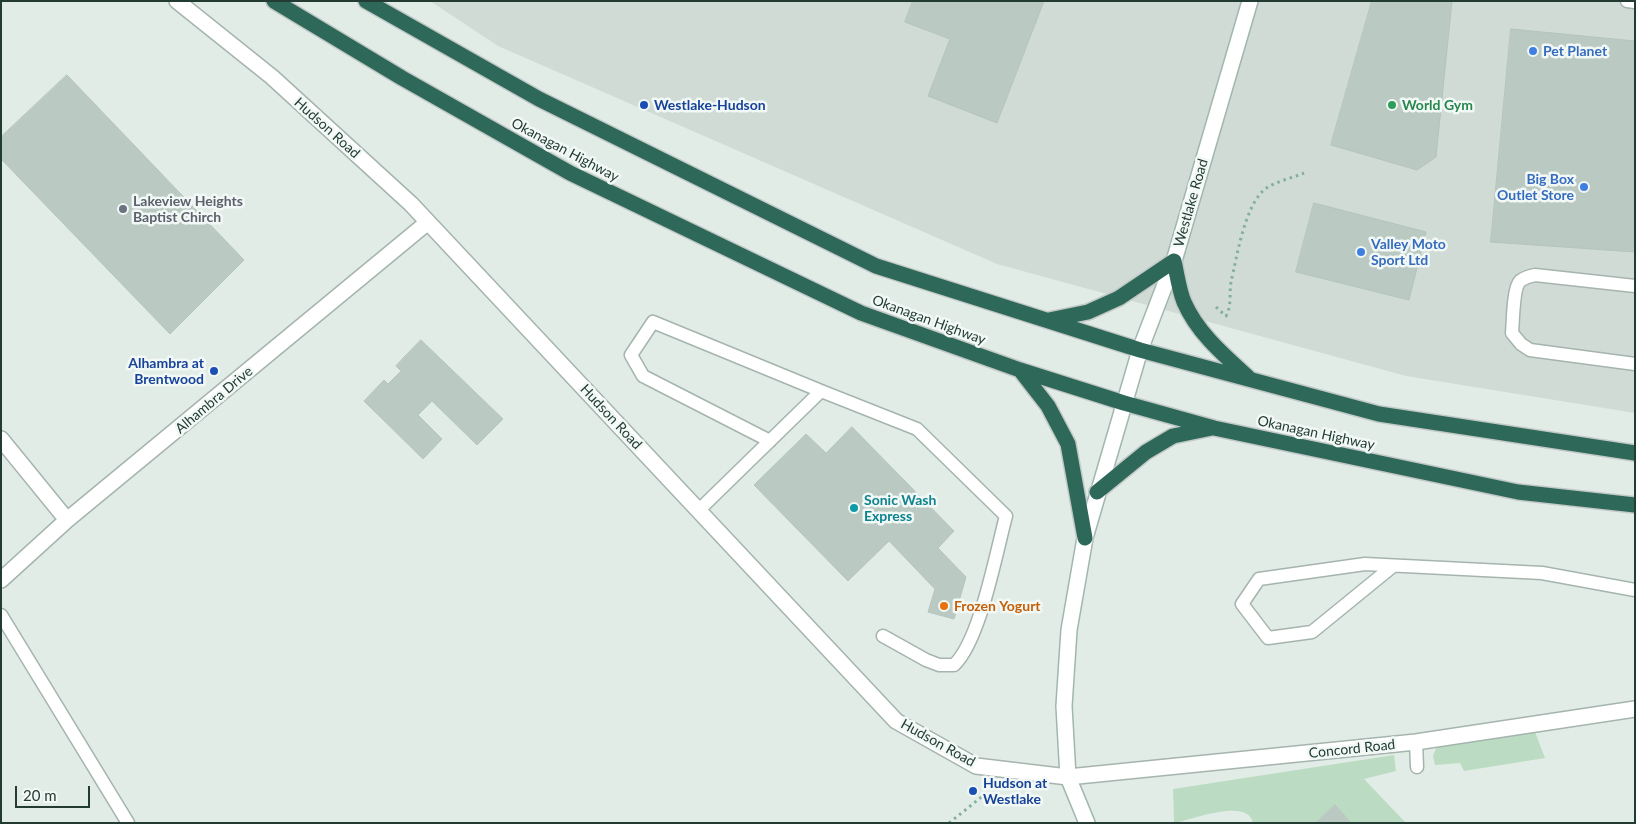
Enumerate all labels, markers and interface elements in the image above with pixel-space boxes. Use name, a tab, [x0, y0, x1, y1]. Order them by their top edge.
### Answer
place label: Pet Planet	[1543, 43, 1607, 59]
marker: Pet Planet	[1527, 45, 1539, 57]
street label: Hudson Road	[291, 94, 363, 162]
place label: Westlake-Hudson	[654, 97, 766, 113]
place label: World Gym	[1402, 97, 1473, 113]
marker: Westlake-Hudson	[638, 99, 650, 111]
marker: World Gym	[1386, 99, 1398, 111]
street label: Okanagan Highway	[508, 115, 622, 185]
street label: Westlake Road	[1170, 157, 1212, 249]
place label: Big Box Outlet Store	[1497, 171, 1574, 203]
marker: Big Box Outlet Store	[1578, 181, 1590, 193]
place label: Lakeview Heights Baptist Chirch	[133, 193, 243, 226]
marker: Lakeview Heights Baptist Chirch	[117, 203, 129, 215]
place label: Valley Moto Sport Ltd	[1371, 236, 1446, 268]
marker: Valley Moto Sport Ltd	[1355, 246, 1367, 258]
street label: Okanagan Highway	[870, 292, 988, 348]
place label: Alhambra at Brentwood	[128, 355, 204, 388]
street label: Alhambra Drive	[172, 363, 256, 437]
marker: Alhambra at Brentwood	[208, 365, 220, 377]
street label: Hudson Road	[577, 381, 645, 453]
street label: Okanagan Highway	[1256, 412, 1376, 454]
place label: Sonic Wash Express	[864, 492, 936, 524]
marker: Sonic Wash Express	[848, 502, 860, 514]
place label: Frozen Yogurt	[954, 598, 1041, 614]
marker: Frozen Yogurt	[938, 600, 950, 612]
street label: Hudson Road	[898, 716, 978, 770]
street label: Concord Road	[1308, 736, 1396, 762]
place label: Hudson at Westlake	[983, 775, 1047, 808]
scale bar	[18, 776, 92, 808]
marker: Hudson at Westlake	[967, 785, 979, 797]
text: 20 m	[23, 786, 57, 804]

